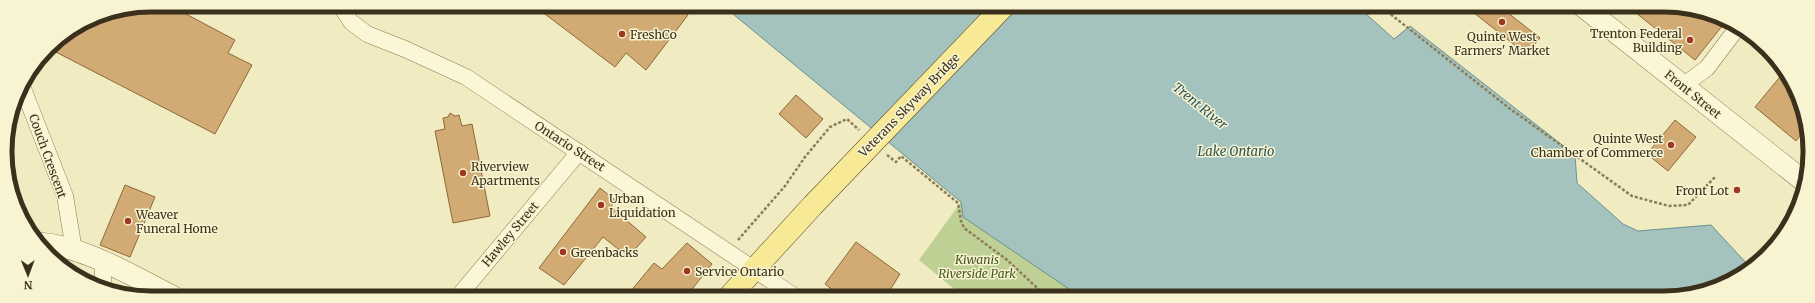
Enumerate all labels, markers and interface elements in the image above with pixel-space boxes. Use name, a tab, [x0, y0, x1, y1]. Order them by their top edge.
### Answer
marker: Quinte West Farmers' Market	[1497, 17, 1507, 27]
place label: Trenton Federal Building	[1590, 26, 1683, 55]
place label: FreshCo	[630, 27, 677, 42]
marker: FreshCo	[617, 29, 627, 39]
place label: Quinte West Farmers' Market	[1454, 29, 1550, 58]
marker: Trenton Federal Building	[1685, 35, 1695, 45]
street label: Veterans Skyway Bridge	[855, 50, 963, 161]
street label: Front Street	[1662, 67, 1725, 122]
water label: Trent River	[1169, 79, 1231, 134]
street label: Couch Crescent	[26, 112, 70, 200]
street label: Ontario Street	[532, 118, 608, 175]
place label: Quinte West Chamber of Commerce	[1531, 131, 1663, 160]
marker: Quinte West Chamber of Commerce	[1666, 140, 1676, 150]
water label: Lake Ontario	[1198, 143, 1274, 160]
place label: Riverview Apartments	[470, 159, 540, 188]
marker: Riverview Apartments	[458, 168, 468, 178]
place label: Front Lot	[1675, 183, 1729, 198]
marker: Front Lot	[1732, 185, 1742, 195]
place label: Urban Liquidation	[609, 191, 676, 220]
street label: Hawley Street	[479, 198, 542, 269]
marker: Urban Liquidation	[596, 200, 606, 210]
place label: Weaver Funeral Home	[135, 207, 218, 236]
marker: Weaver Funeral Home	[123, 216, 133, 226]
place label: Greenbacks	[571, 245, 638, 260]
marker: Greenbacks	[558, 247, 568, 257]
park label: Kiwanis Riverside Park	[938, 252, 1016, 281]
north arrow	[8, 255, 48, 295]
place label: Service Ontario	[695, 264, 784, 279]
marker: Service Ontario	[682, 266, 692, 276]
text: N	[23, 278, 33, 292]

